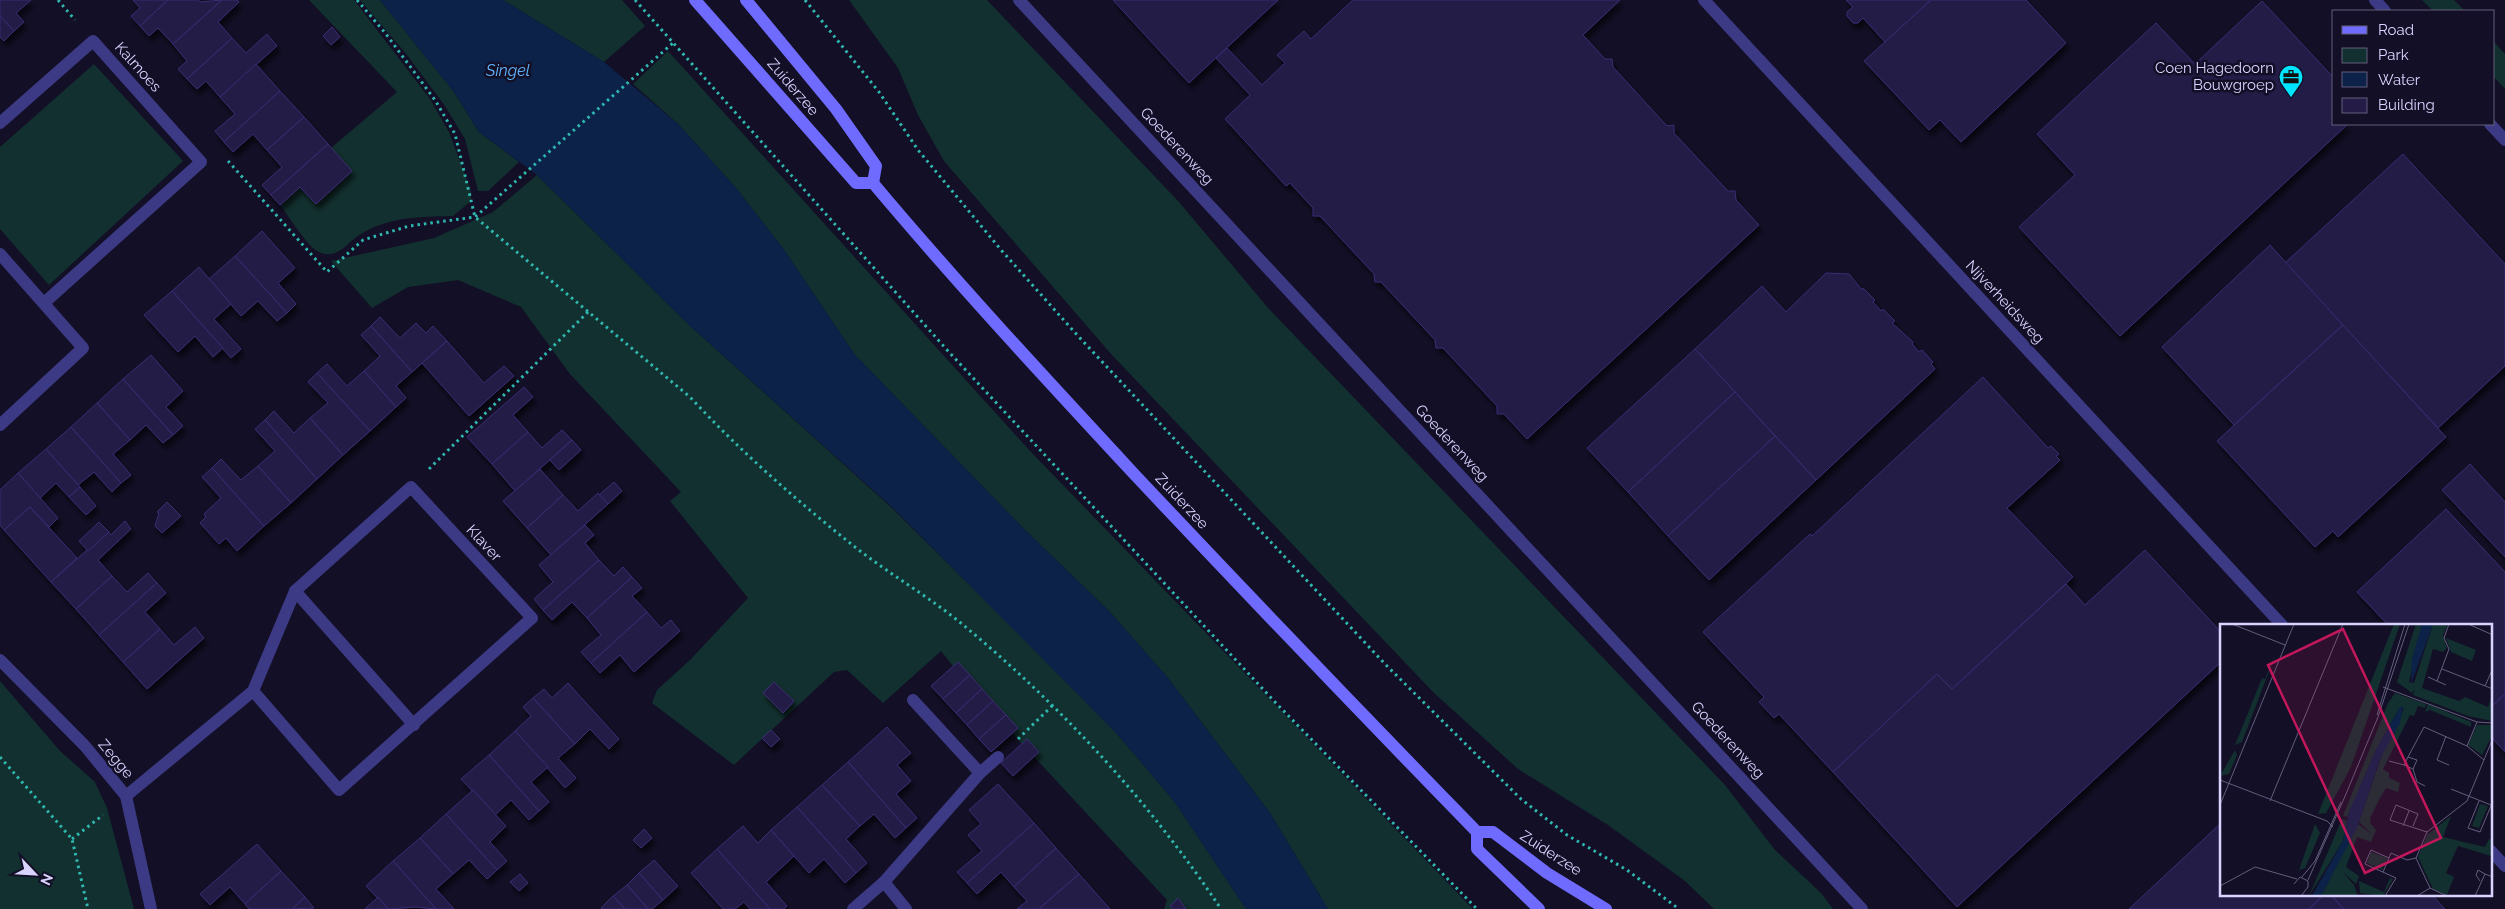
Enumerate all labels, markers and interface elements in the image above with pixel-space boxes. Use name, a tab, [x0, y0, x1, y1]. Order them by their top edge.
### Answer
legend	[2332, 10, 2495, 125]
text: Road	[2378, 21, 2414, 39]
street label: Kalmoes	[111, 38, 165, 96]
text: Park	[2378, 46, 2409, 64]
street label: Zuiderzee	[763, 55, 823, 119]
place label: Coen Hagedoorn Bouwgroep	[2155, 59, 2274, 94]
water label: Singel	[485, 61, 530, 80]
office icon: Coen Hagedoorn Bouwgroep	[2278, 64, 2304, 98]
text: Water	[2378, 71, 2421, 89]
text: Building	[2378, 96, 2435, 114]
street label: Goederenweg	[1137, 104, 1217, 188]
street label: Nijverheidsweg	[1962, 257, 2048, 347]
street label: Goederenweg	[1412, 401, 1492, 485]
street label: Zuiderzee	[1152, 469, 1212, 533]
street label: Klaver	[463, 521, 506, 566]
inset map	[2220, 624, 2492, 896]
street label: Goederenweg	[1688, 698, 1768, 782]
street label: Zegge	[95, 736, 138, 782]
street label: Zuiderzee	[1517, 826, 1585, 880]
north arrow	[10, 849, 60, 899]
text: N	[37, 871, 56, 888]

